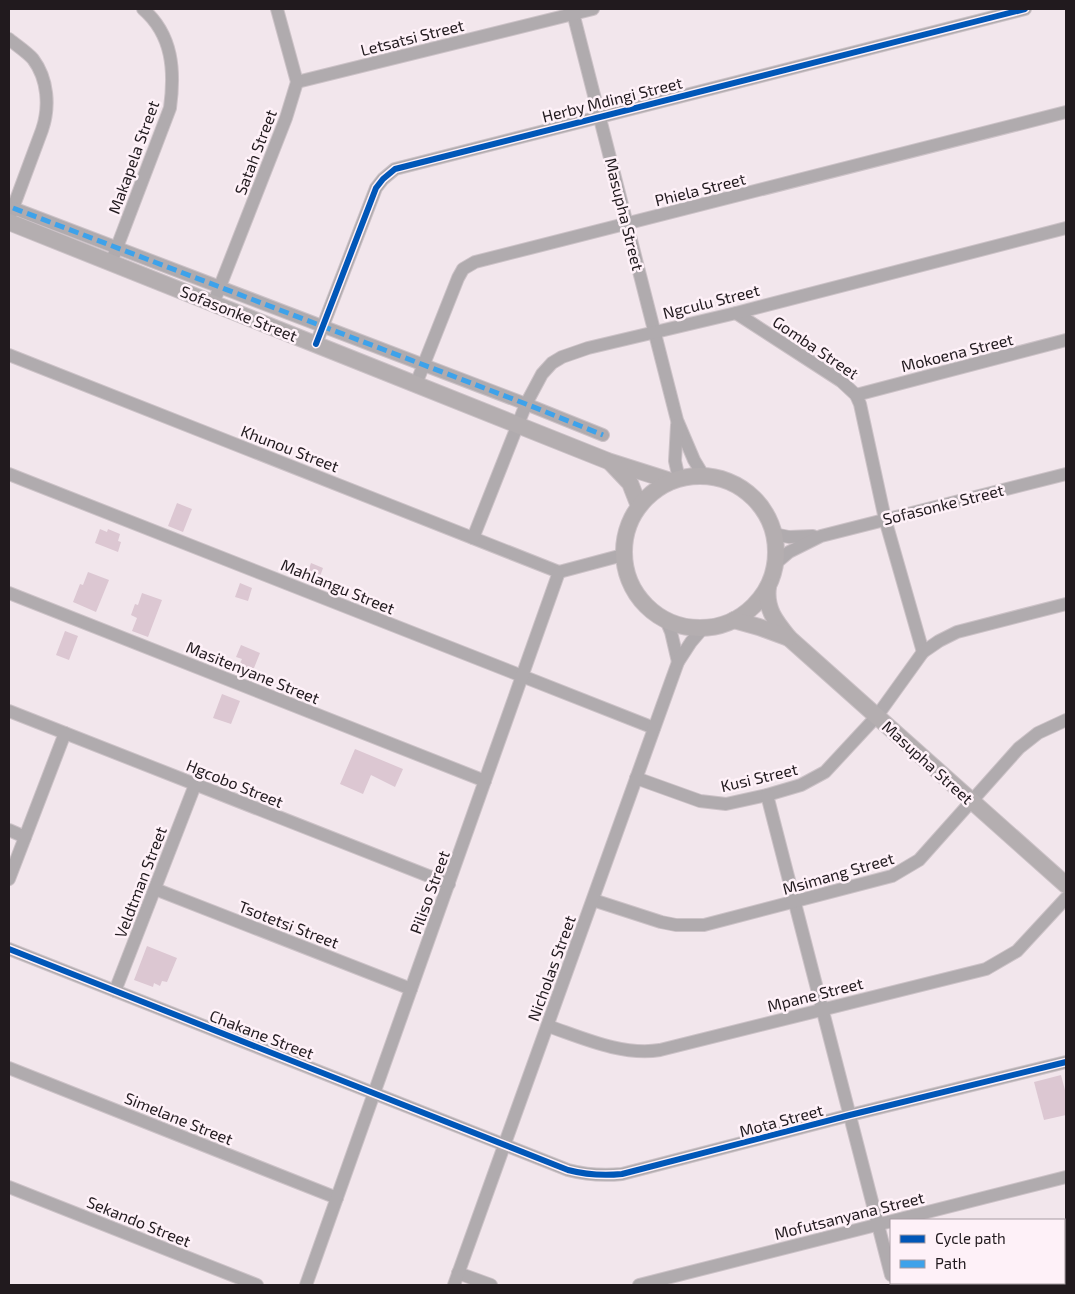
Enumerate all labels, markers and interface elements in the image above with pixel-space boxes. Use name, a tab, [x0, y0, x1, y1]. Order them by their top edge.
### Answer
street label: Letsatsi Street	[358, 15, 466, 59]
street label: Herby Mdingi Street	[540, 72, 684, 126]
street label: Makapela Street	[104, 98, 162, 216]
street label: Satah Street	[230, 107, 280, 197]
street label: Masupha Street	[602, 156, 648, 272]
street label: Phiela Street	[653, 169, 747, 209]
street label: Ngculu Street	[661, 280, 761, 322]
street label: Sofasonke Street	[178, 281, 300, 345]
street label: Gomba Street	[770, 311, 862, 383]
street label: Mokoena Street	[899, 329, 1015, 375]
street label: Khunou Street	[238, 421, 342, 475]
street label: Sofasonke Street	[881, 480, 1005, 528]
street label: Mahlangu Street	[278, 555, 398, 617]
street label: Masitenyane Street	[184, 637, 322, 707]
street label: Masupha Street	[879, 716, 977, 808]
street label: Hgcobo Street	[184, 755, 286, 811]
street label: Kusi Street	[719, 759, 799, 795]
street label: Veldtman Street	[110, 824, 170, 940]
street label: Piliso Street	[405, 848, 453, 936]
street label: Msimang Street	[780, 848, 896, 898]
street label: Tsotetsi Street	[236, 896, 342, 952]
street label: Nicholas Street	[523, 913, 579, 1023]
street label: Mpane Street	[765, 973, 865, 1015]
street label: Chakane Street	[207, 1005, 317, 1063]
street label: Simelane Street	[122, 1088, 236, 1148]
street label: Mota Street	[737, 1100, 825, 1140]
street label: Mofutsanyana Street	[772, 1187, 926, 1243]
street label: Sekando Street	[84, 1192, 194, 1250]
legend	[890, 1219, 1065, 1284]
text: Cycle path	[935, 1229, 1006, 1247]
text: Path	[935, 1254, 966, 1272]

